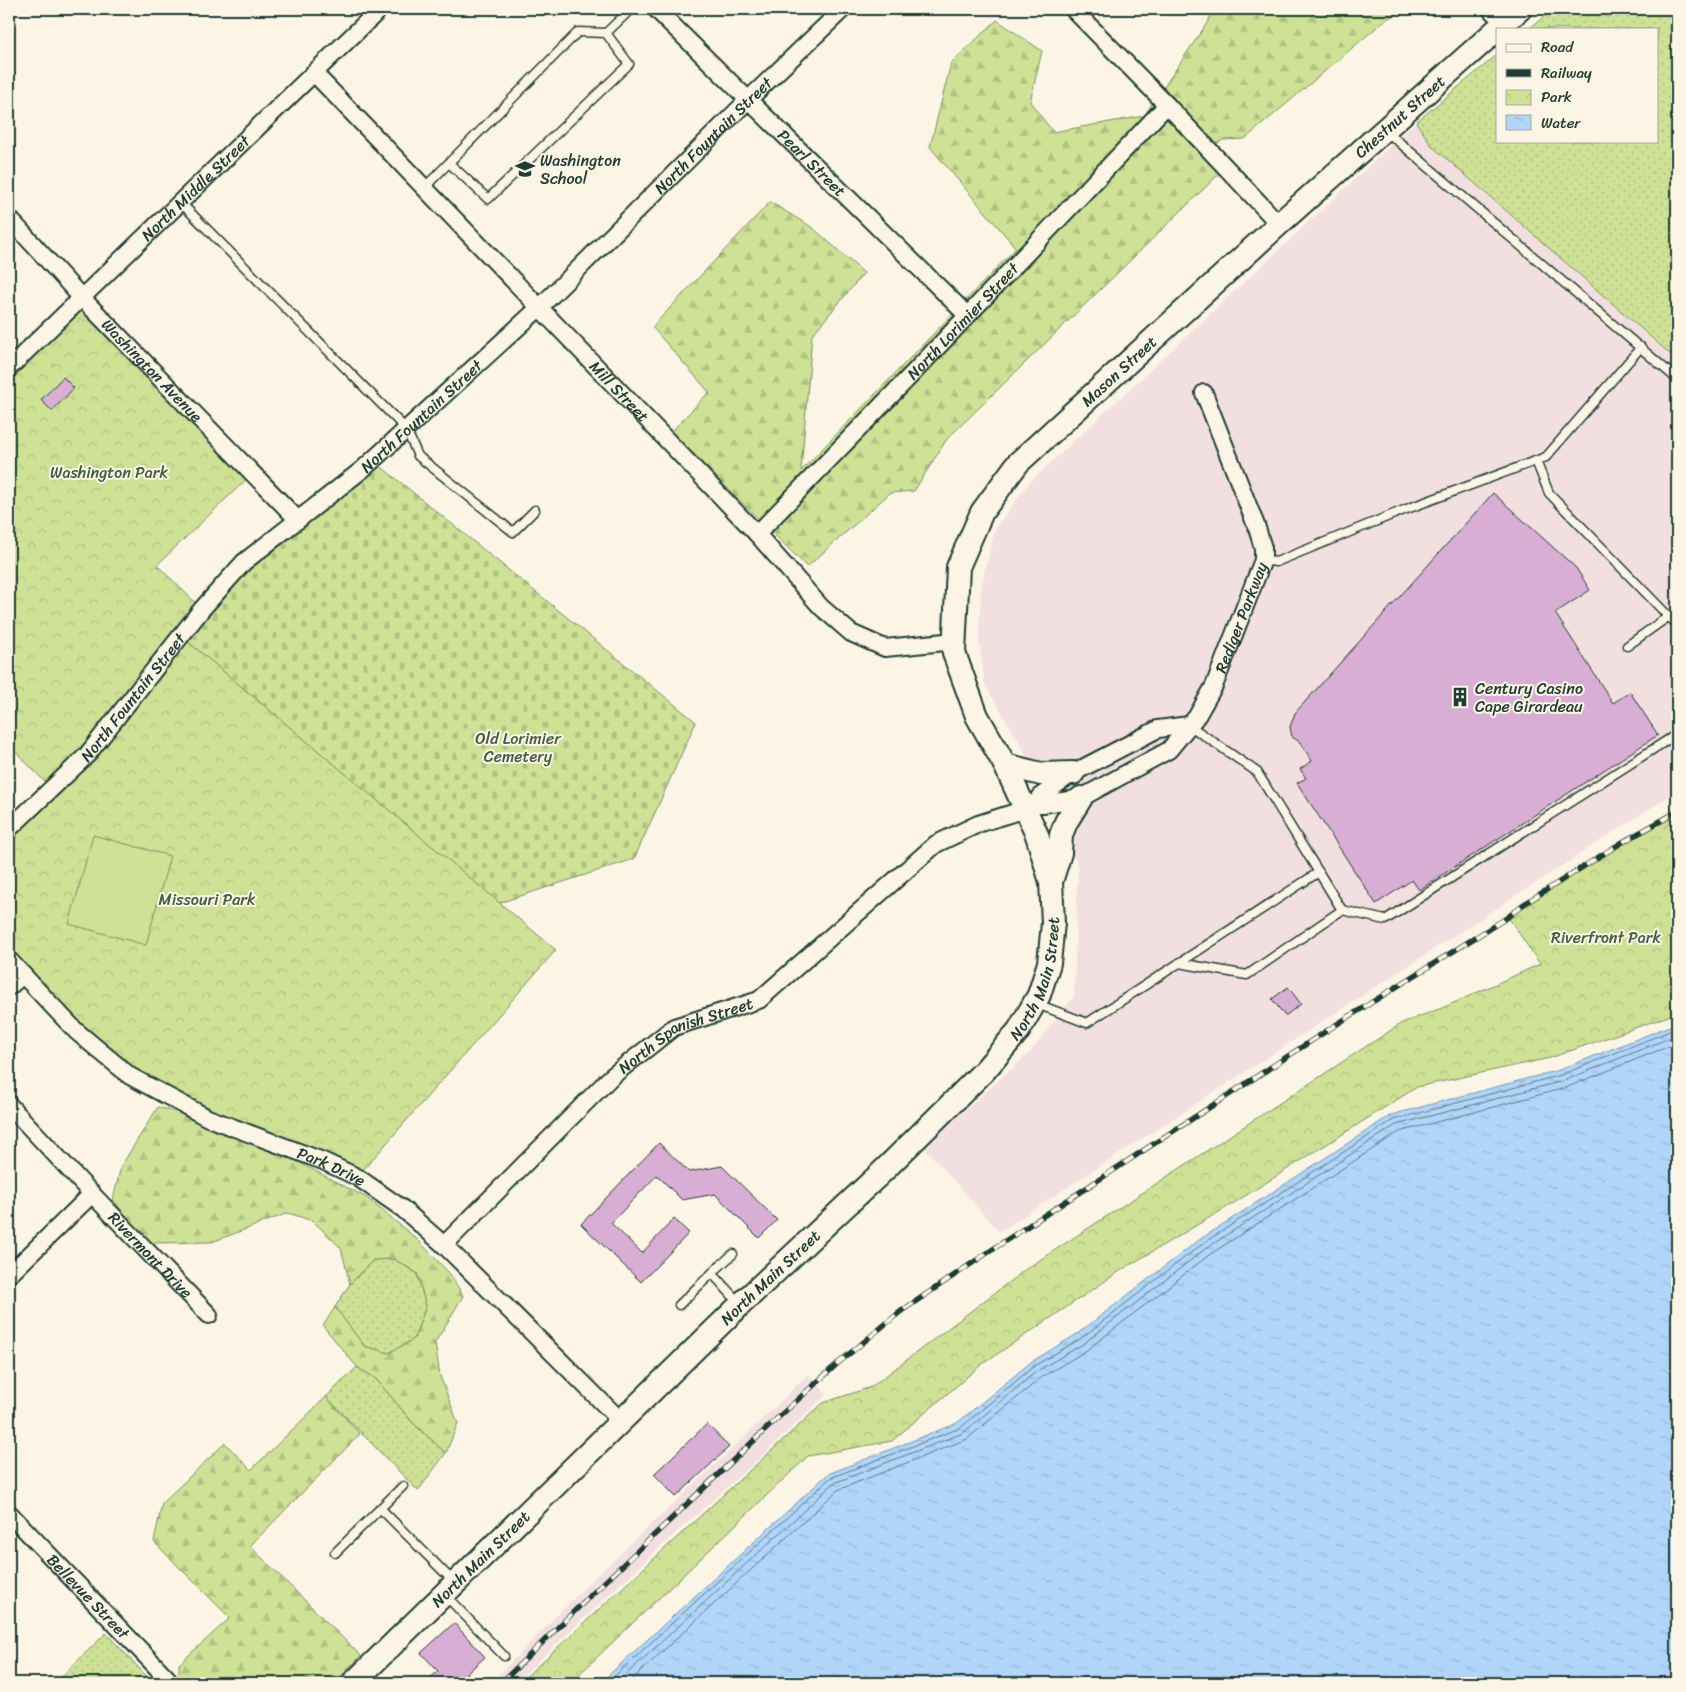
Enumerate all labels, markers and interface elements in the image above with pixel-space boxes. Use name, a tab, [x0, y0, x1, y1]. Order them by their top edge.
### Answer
legend	[1496, 28, 1658, 142]
text: Road	[1541, 34, 1574, 60]
text: Railway	[1541, 60, 1592, 86]
street label: Chestnut Street	[1347, 68, 1452, 166]
street label: North Fountain Street	[647, 69, 780, 201]
text: Park	[1541, 84, 1572, 110]
text: Water	[1541, 110, 1581, 136]
street label: Pearl Street	[770, 122, 853, 204]
street label: North Middle Street	[134, 128, 257, 249]
place label: Washington School	[540, 146, 621, 193]
school or university icon: Washington School	[514, 158, 536, 180]
street label: North Lorimier Street	[899, 255, 1027, 387]
street label: Washington Avenue	[94, 312, 210, 430]
street label: Mason Street	[1074, 328, 1164, 414]
street label: North Fountain Street	[353, 352, 490, 480]
street label: Mill Street	[582, 353, 656, 429]
park label: Washington Park	[50, 458, 168, 487]
street label: Rediger Parkway	[1206, 557, 1276, 678]
street label: North Fountain Street	[73, 626, 193, 769]
place label: Century Casino Cape Girardeau	[1475, 674, 1583, 721]
building icon: Century Casino Cape Girardeau	[1449, 686, 1471, 708]
park label: Old Lorimier Cemetery	[475, 724, 562, 771]
park label: Missouri Park	[159, 885, 256, 914]
street label: North Main Street	[1002, 916, 1068, 1047]
park label: Riverfront Park	[1551, 923, 1661, 952]
street label: North Spanish Street	[611, 989, 757, 1082]
street label: Park Drive	[293, 1139, 372, 1194]
street label: Rivermont Drive	[101, 1204, 200, 1306]
street label: North Main Street	[713, 1222, 828, 1332]
street label: North Main Street	[424, 1503, 537, 1615]
street label: Bellevue Street	[40, 1547, 137, 1647]

